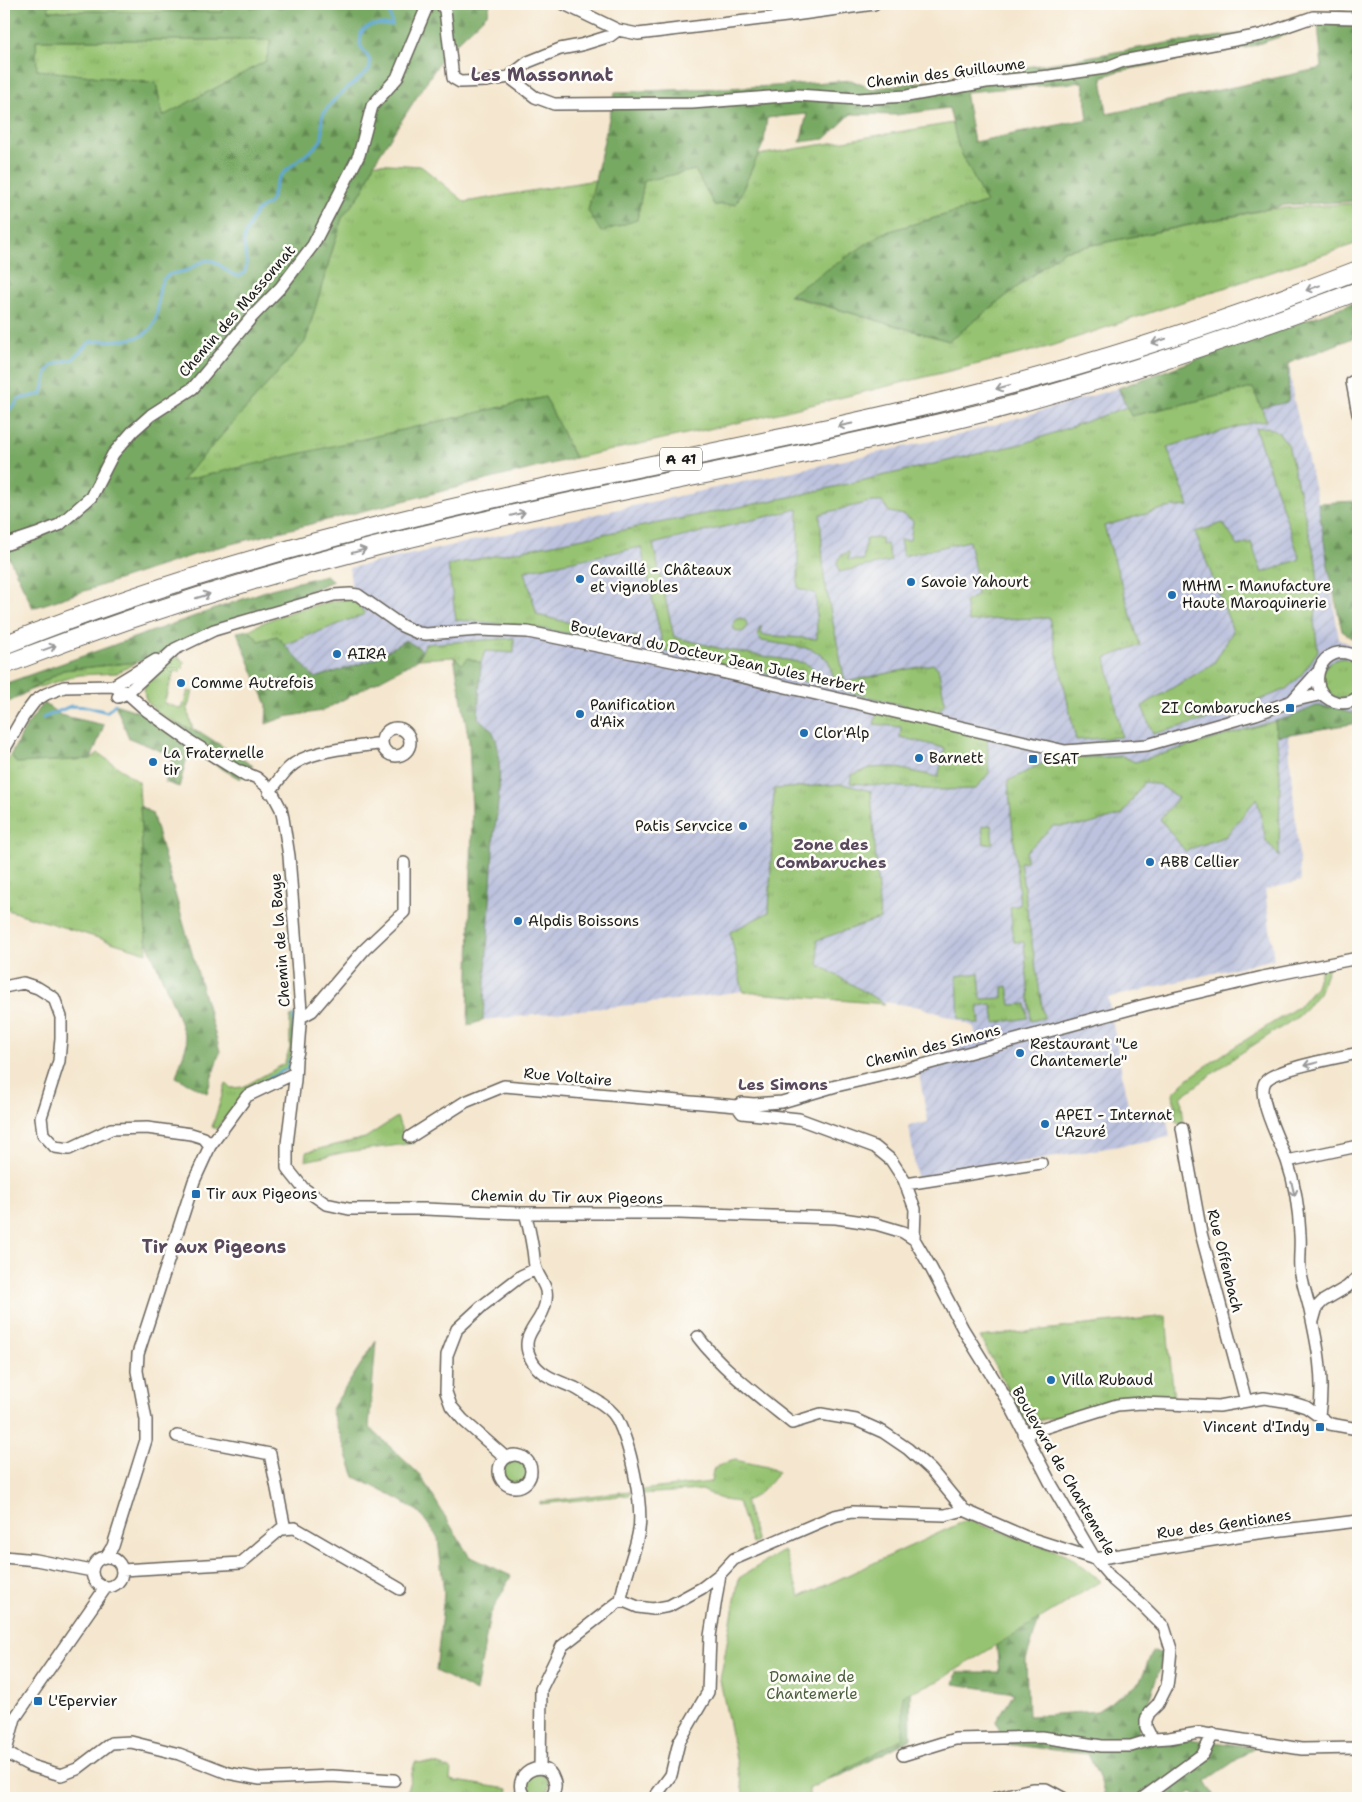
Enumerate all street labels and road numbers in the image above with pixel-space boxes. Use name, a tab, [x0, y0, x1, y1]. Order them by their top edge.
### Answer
street label: Chemin des Guillaume	[865, 53, 1027, 93]
street label: Chemin des Massonnat	[174, 241, 300, 381]
road number: A 41	[660, 448, 702, 470]
street label: Boulevard du Docteur Jean Jules Herbert	[569, 616, 867, 698]
street label: Chemin de la Baye	[265, 872, 295, 1008]
street label: Chemin des Simons	[863, 1020, 1003, 1072]
street label: Rue Voltaire	[523, 1063, 613, 1091]
street label: Chemin du Tir aux Pigeons	[471, 1185, 663, 1209]
street label: Rue Offenbach	[1202, 1207, 1248, 1315]
street label: Boulevard de Chantemerle	[1007, 1383, 1121, 1559]
street label: Rue des Gentianes	[1156, 1505, 1292, 1543]

